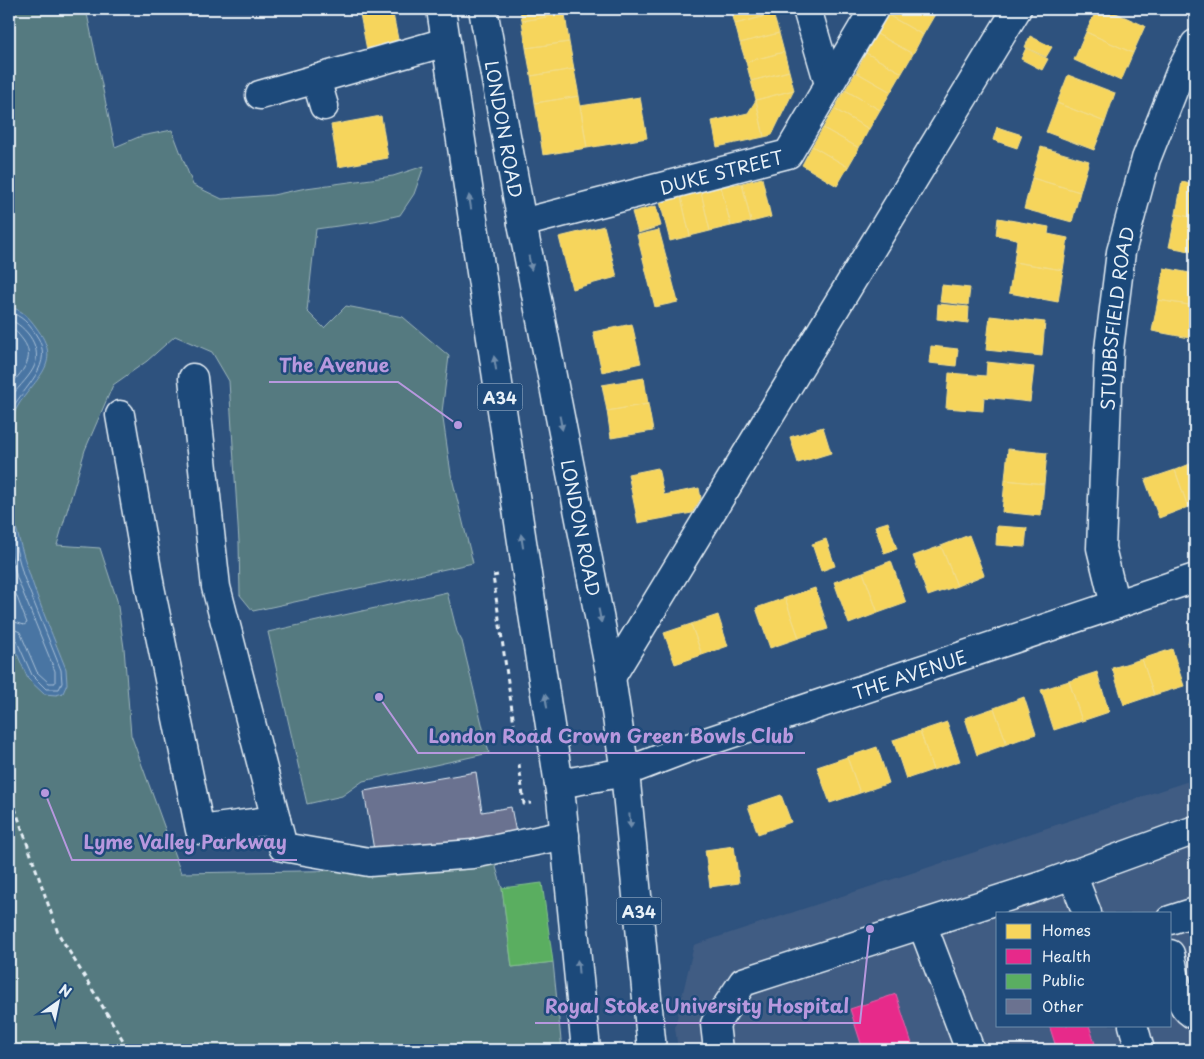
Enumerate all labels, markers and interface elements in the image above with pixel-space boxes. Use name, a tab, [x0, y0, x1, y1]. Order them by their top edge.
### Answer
street label: LONDON ROAD	[479, 58, 531, 200]
street label: DUKE STREET	[657, 142, 787, 200]
one-way arrow	[466, 194, 474, 210]
street label: STUBBSFIELD ROAD	[1093, 223, 1141, 411]
one-way arrow	[526, 256, 534, 271]
callout: The Avenue	[269, 348, 398, 382]
text: The Avenue	[279, 350, 389, 378]
one-way arrow	[490, 355, 498, 371]
road number: A34	[478, 384, 522, 411]
one-way arrow	[558, 415, 566, 431]
street label: LONDON ROAD	[555, 457, 608, 598]
one-way arrow	[517, 533, 525, 549]
one-way arrow	[596, 609, 604, 625]
street label: THE AVENUE	[849, 642, 970, 705]
one-way arrow	[542, 693, 550, 709]
callout: London Road Crown Green Bowls Club	[418, 719, 805, 753]
text: London Road Crown Green Bowls Club	[428, 721, 794, 749]
one-way arrow	[626, 813, 634, 829]
callout: Lyme Valley Parkway	[72, 826, 297, 860]
text: Lyme Valley Parkway	[83, 827, 287, 855]
road number: A34	[616, 898, 662, 924]
legend	[996, 912, 1172, 1026]
text: Homes	[1042, 918, 1091, 941]
text: Health	[1042, 944, 1091, 967]
one-way arrow	[573, 959, 581, 975]
text: Public	[1042, 968, 1085, 991]
north arrow	[32, 976, 82, 1026]
text: N	[55, 979, 76, 1003]
callout: Royal Stoke University Hospital	[535, 989, 860, 1023]
text: Royal Stoke University Hospital	[545, 991, 849, 1019]
text: Other	[1042, 994, 1083, 1017]

